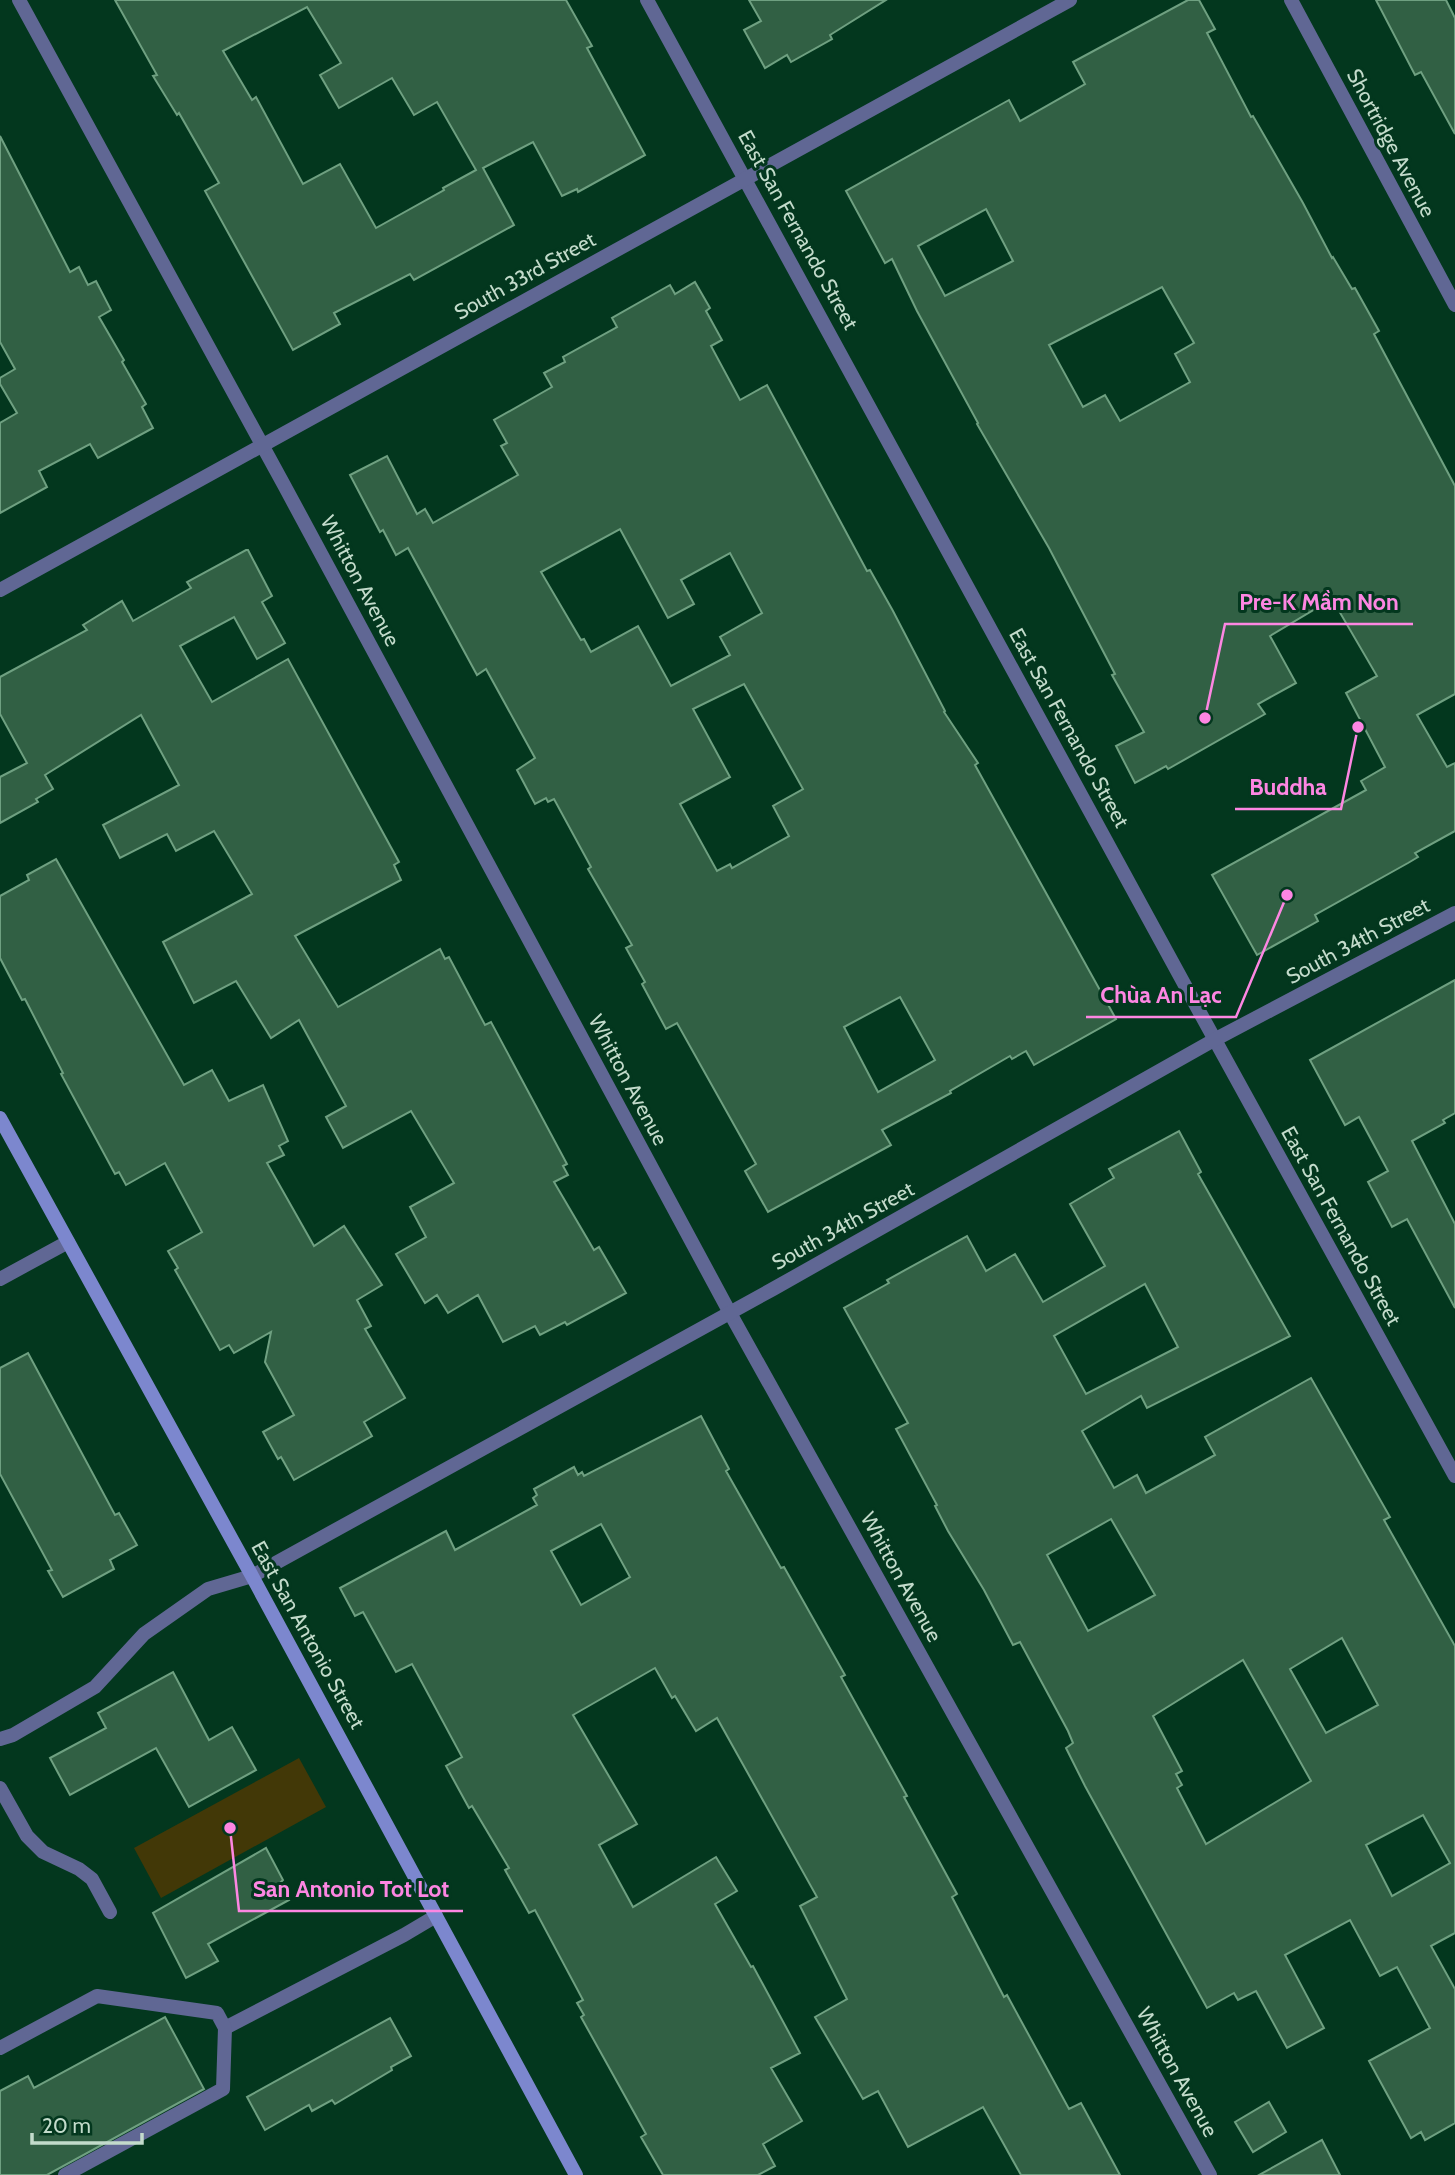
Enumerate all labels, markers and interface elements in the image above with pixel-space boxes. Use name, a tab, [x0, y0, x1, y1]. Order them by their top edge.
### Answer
street label: Shortridge Avenue	[1342, 64, 1441, 221]
street label: East San Fernando Street	[733, 126, 864, 334]
street label: South 33rd Street	[450, 226, 600, 325]
street label: Whitton Avenue	[316, 511, 405, 651]
callout: Pre-K Mầm Non	[1225, 580, 1413, 624]
text: Pre-K Mầm Non	[1239, 588, 1399, 616]
street label: East San Fernando Street	[1004, 624, 1135, 832]
callout: Buddha	[1235, 765, 1341, 809]
text: Buddha	[1249, 773, 1327, 801]
street label: South 34th Street	[1282, 892, 1434, 989]
callout: Chùa An Lạc	[1086, 973, 1236, 1017]
text: Chùa An Lạc	[1100, 981, 1222, 1009]
street label: Whitton Avenue	[584, 1010, 673, 1150]
street label: East San Fernando Street	[1276, 1122, 1407, 1330]
street label: South 34th Street	[767, 1176, 918, 1275]
street label: Whitton Avenue	[856, 1508, 947, 1646]
street label: East San Antonio Street	[246, 1537, 370, 1733]
callout: San Antonio Tot Lot	[239, 1867, 463, 1911]
text: San Antonio Tot Lot	[253, 1875, 449, 1903]
street label: Whitton Avenue	[1132, 2003, 1223, 2141]
scale bar	[32, 2102, 142, 2146]
text: 20 m	[42, 2113, 91, 2138]

